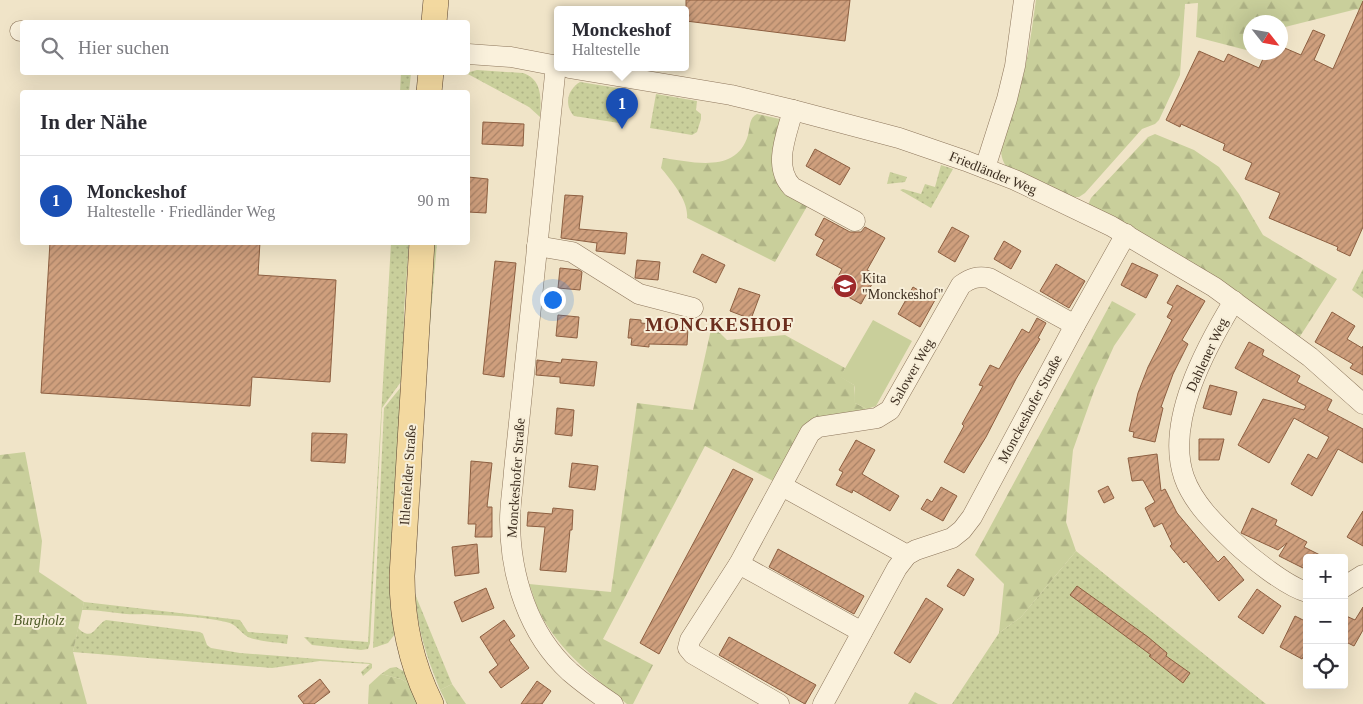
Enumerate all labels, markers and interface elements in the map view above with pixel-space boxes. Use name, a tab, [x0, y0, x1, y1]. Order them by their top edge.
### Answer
popup	[554, 6, 689, 71]
north arrow	[1243, 15, 1288, 60]
text: Monckeshof	[572, 19, 671, 40]
search box	[20, 20, 470, 75]
icon: search	[38, 34, 66, 62]
text: Hier suchen	[78, 37, 169, 58]
text: Haltestelle	[572, 41, 640, 58]
pin: 1	[606, 88, 638, 129]
text: In der Nähe	[40, 110, 147, 134]
street label: Friedländer Weg	[947, 149, 1039, 197]
text: Monckeshof	[87, 181, 186, 202]
text: 1	[52, 192, 60, 209]
text: 90 m	[418, 192, 450, 209]
text: Haltestelle · Friedländer Weg	[87, 203, 275, 220]
place label: Kita "Monckeshof"	[862, 271, 943, 302]
school or university icon: Kita "Monckeshof"	[832, 273, 858, 299]
your location	[540, 287, 566, 313]
district label: MONCKESHOF	[645, 314, 795, 335]
street label: Dahlener Weg	[1183, 316, 1231, 394]
street label: Salower Weg	[887, 336, 937, 408]
street label: Monckeshofer Straße	[995, 352, 1065, 466]
street label: Monckeshofer Straße	[504, 418, 528, 538]
street label: Ihlenfelder Straße	[397, 424, 419, 526]
map controls	[1303, 554, 1348, 689]
button: +	[1303, 554, 1348, 599]
button: −	[1303, 599, 1348, 644]
park label: Burgholz	[14, 613, 65, 628]
button: locate	[1303, 644, 1348, 689]

